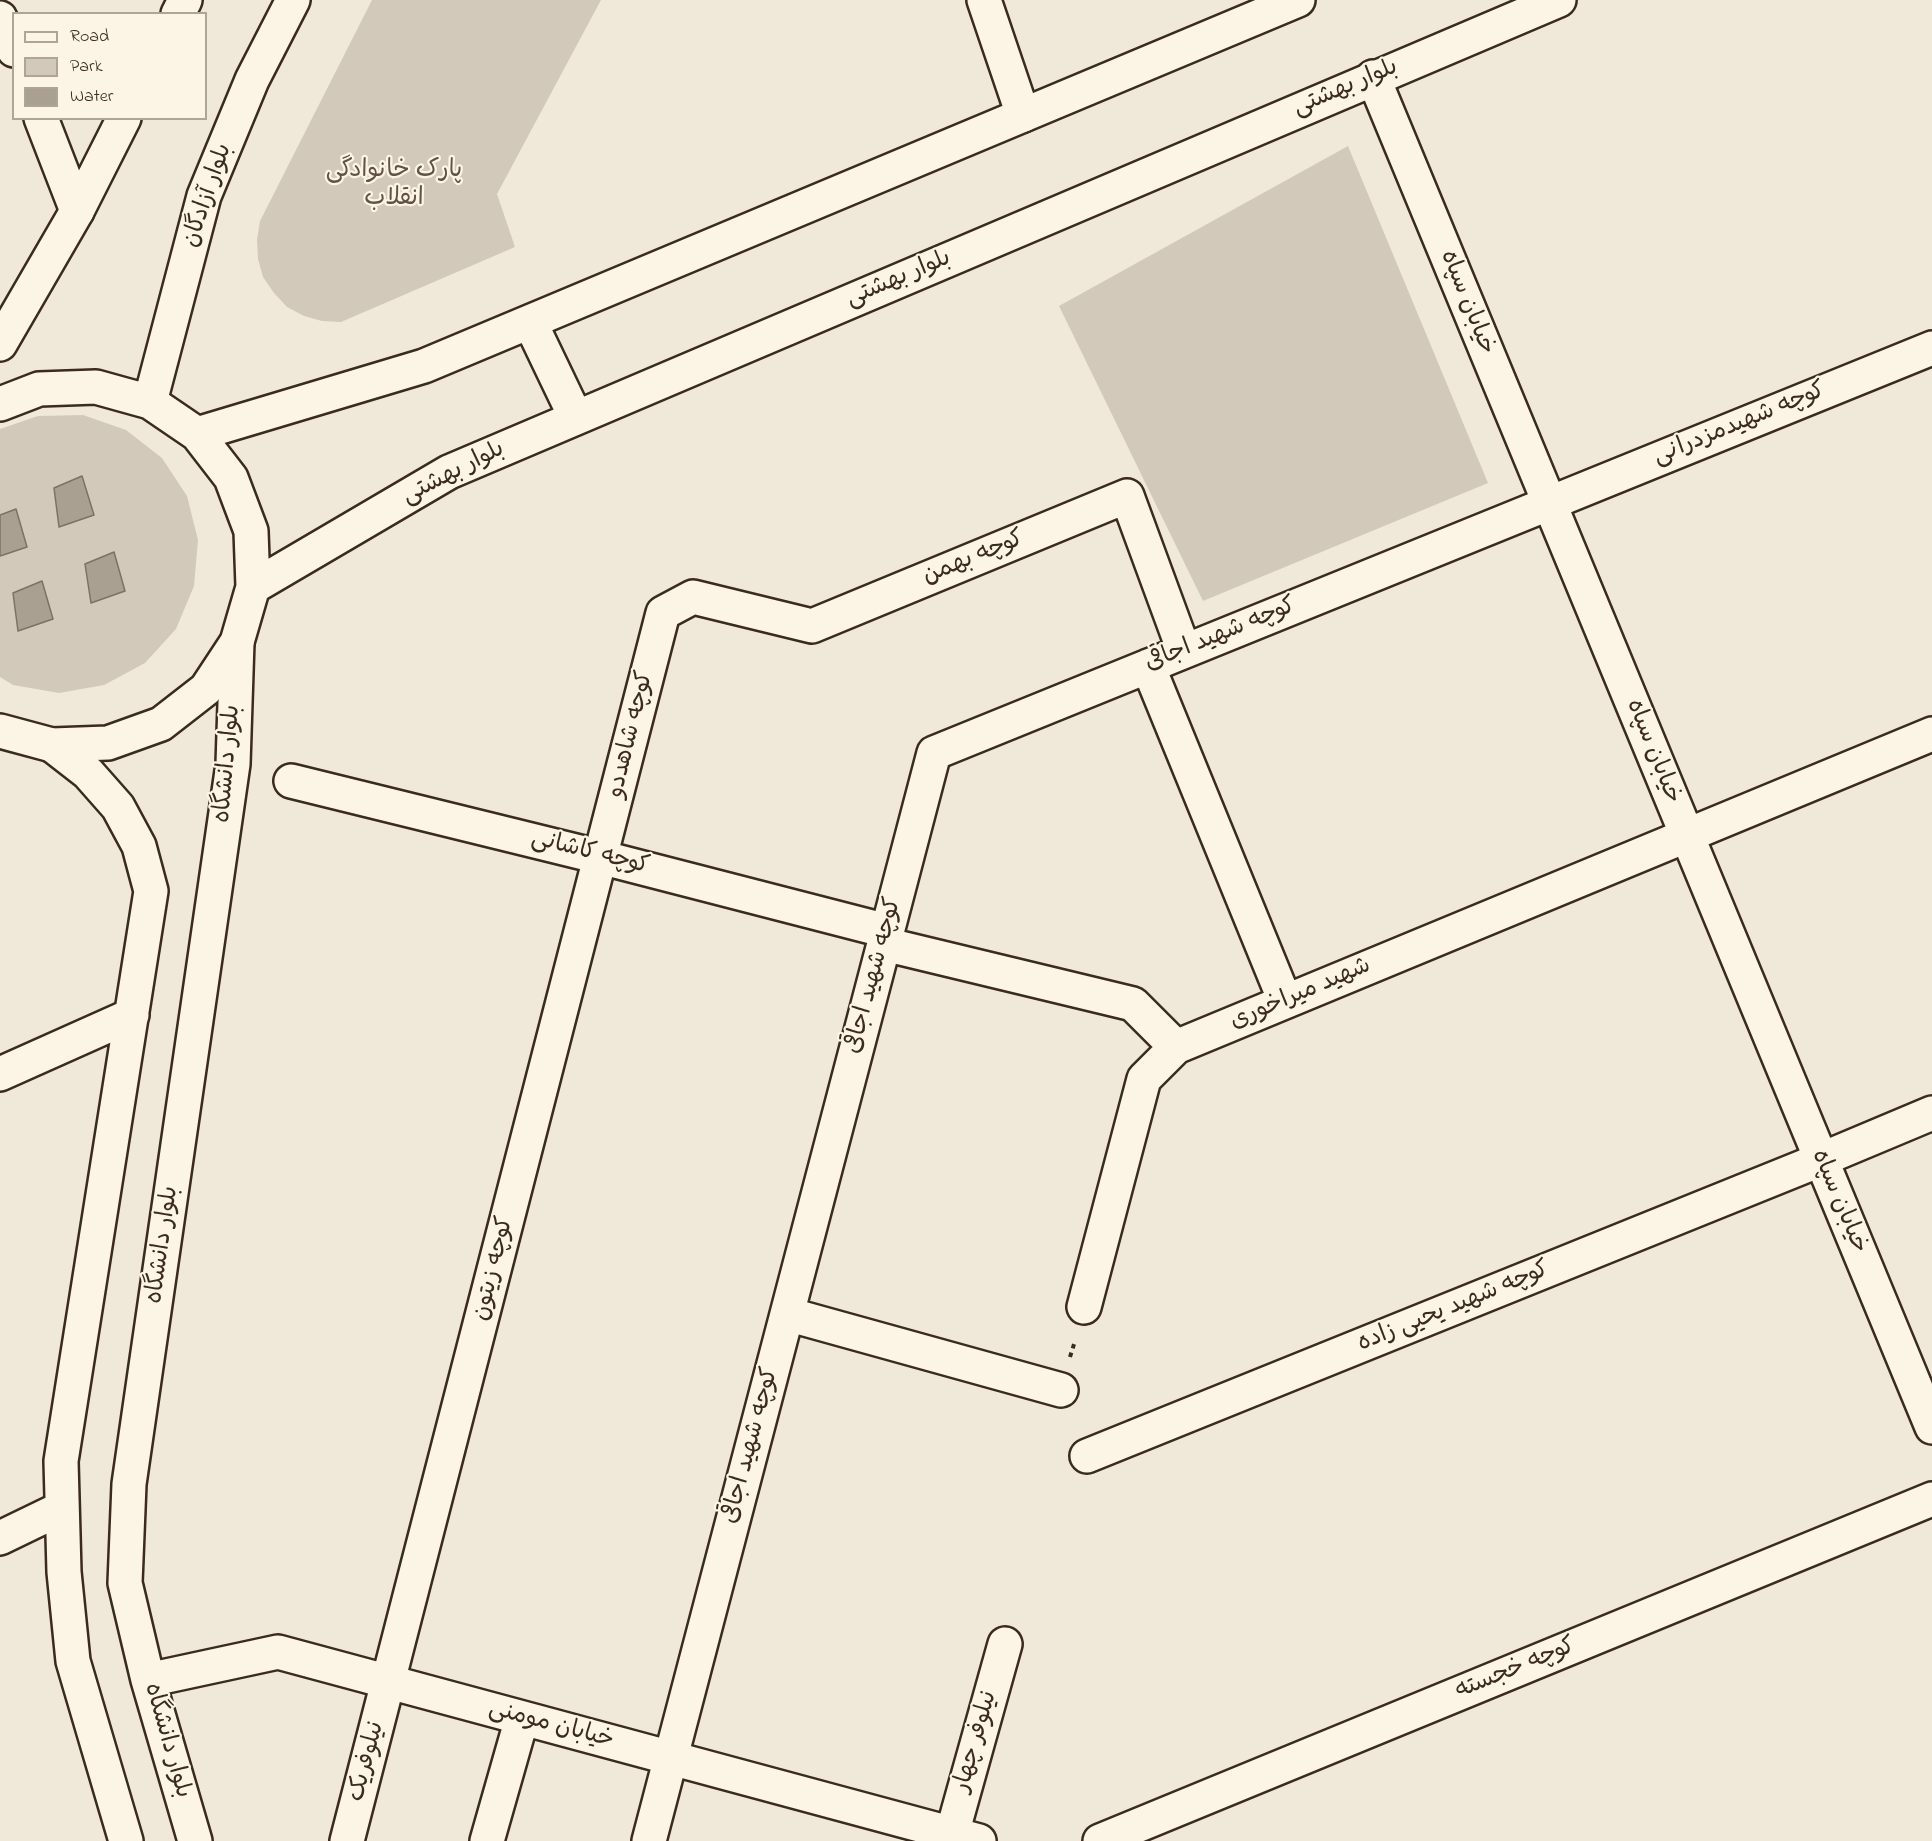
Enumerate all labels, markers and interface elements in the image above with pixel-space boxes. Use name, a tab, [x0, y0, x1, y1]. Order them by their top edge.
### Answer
legend	[12, 12, 207, 120]
text: Road	[70, 24, 109, 50]
text: Park	[70, 54, 103, 80]
street label: بلوار بهشتی	[1289, 54, 1403, 124]
text: Water	[70, 84, 113, 110]
street label: بلوار آزادگان	[178, 140, 240, 252]
park label: پارک خانوادگی انقلاب	[326, 158, 462, 214]
street label: بلوار بهشتی	[842, 245, 956, 315]
street label: خیابان سپاه	[1432, 247, 1500, 359]
street label: کوچه شهیدمزدرانی	[1650, 377, 1830, 473]
street label: بلوار بهشتی	[398, 436, 510, 512]
street label: کوچه بهمن	[919, 526, 1029, 592]
street label: کوچه شهید اجاقی	[1141, 593, 1301, 679]
street label: کوچه شاهددو	[602, 669, 662, 801]
street label: خیابان سپاه	[1618, 696, 1686, 808]
street label: بلوار دانشگاه	[209, 704, 249, 824]
street label: کوچه کاشانی	[528, 825, 652, 883]
street label: کوچه شهید اجاقی	[840, 895, 910, 1057]
street label: شهید میراخوری	[1226, 952, 1376, 1038]
street label: خیابان سپاه	[1803, 1146, 1873, 1258]
street label: بلوار دانشگاه	[142, 1184, 186, 1306]
street label: کوچه زیتون	[468, 1214, 522, 1324]
street label: کوچه شهید یحیی زاده	[1354, 1256, 1554, 1360]
street label: کوچه شهید اجاقی	[717, 1365, 787, 1527]
street label: کوچه خجسته	[1452, 1633, 1580, 1707]
street label: بلوار دانشگاه	[136, 1680, 196, 1802]
street label: نیلوفر چهار	[949, 1688, 1005, 1796]
street label: خیابان مومنی	[485, 1696, 617, 1756]
street label: نیلوفریک	[344, 1719, 392, 1805]

